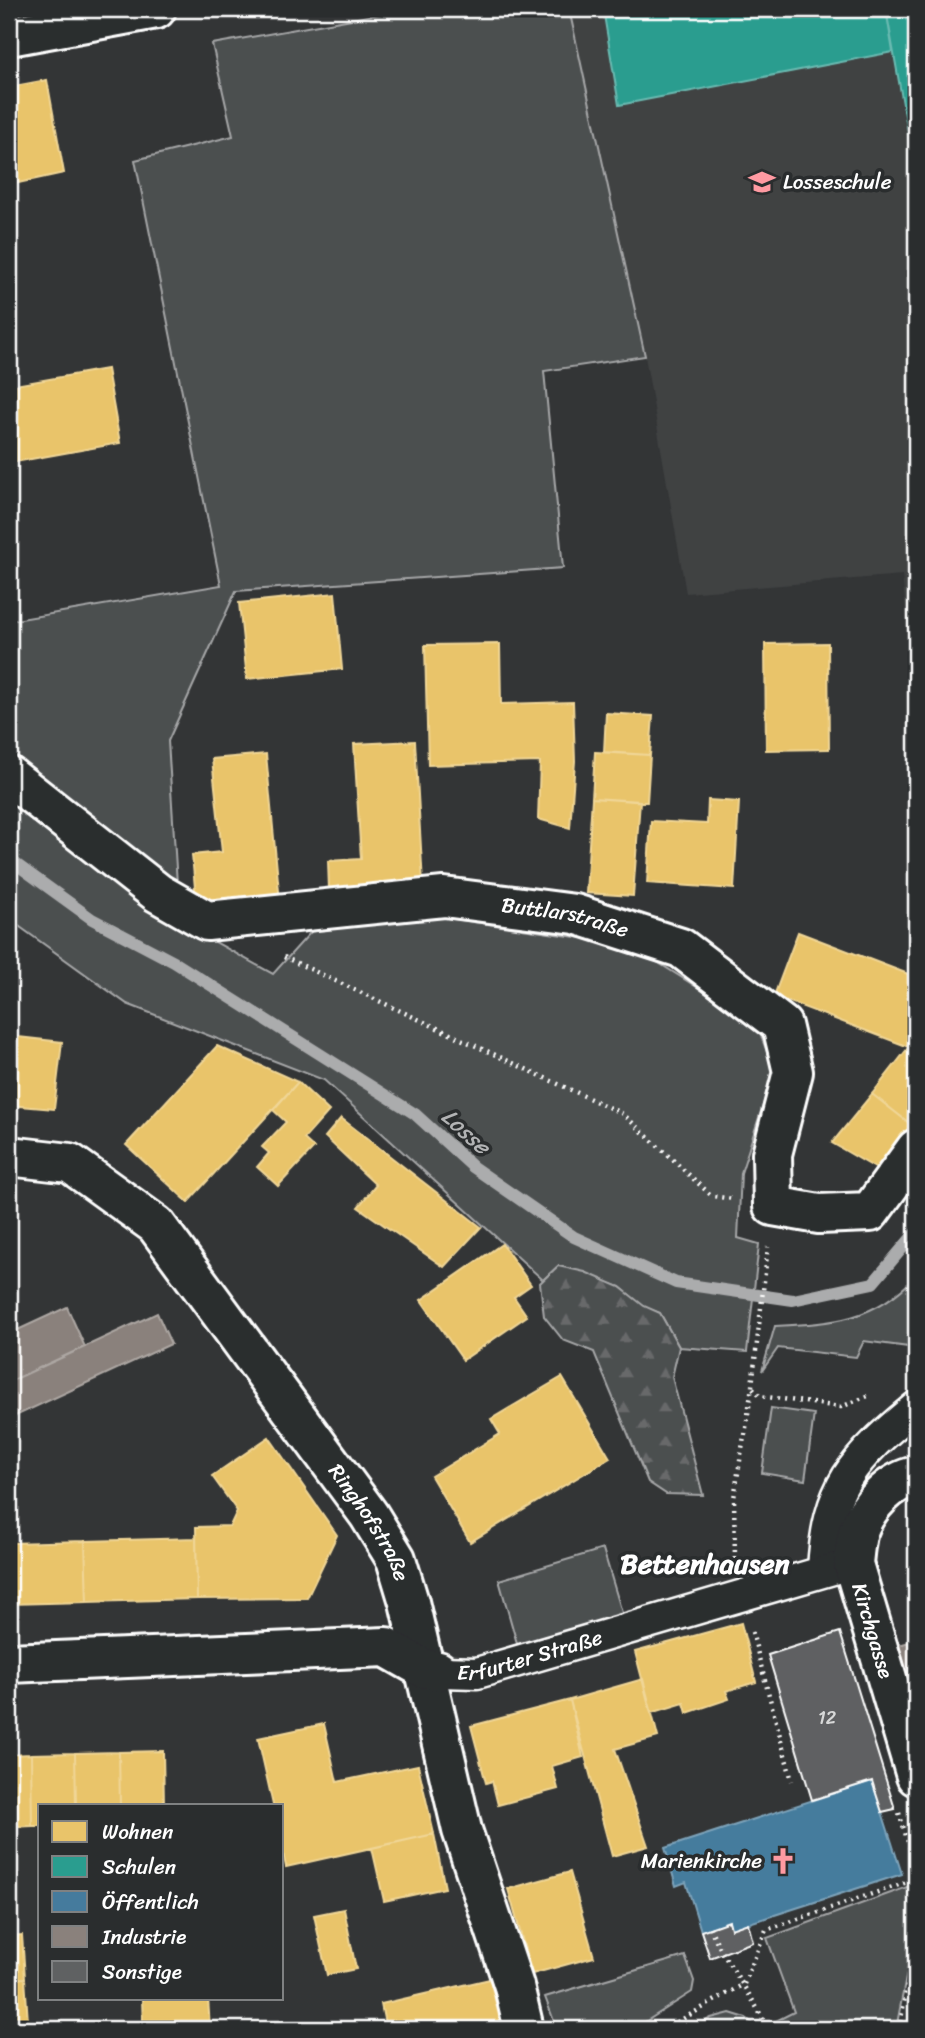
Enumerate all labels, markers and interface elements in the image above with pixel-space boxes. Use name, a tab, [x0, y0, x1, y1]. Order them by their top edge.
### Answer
place label: Losseschule	[783, 163, 892, 201]
school or university icon: Losseschule	[747, 167, 777, 197]
street label: Buttlarstraße	[499, 886, 634, 949]
water label: Losse	[431, 1098, 502, 1167]
street label: Ringhofstraße	[318, 1455, 421, 1586]
district label: Bettenhausen	[620, 1539, 791, 1588]
street label: Kirchgasse	[841, 1578, 905, 1683]
street label: Erfurter Straße	[457, 1618, 607, 1692]
house number: 12	[818, 1702, 836, 1734]
legend	[38, 1804, 284, 2000]
text: Wohnen	[102, 1813, 173, 1851]
place label: Marienkirche	[641, 1842, 762, 1880]
church icon: Marienkirche	[768, 1846, 798, 1876]
text: Schulen	[102, 1848, 176, 1886]
text: Öffentlich	[102, 1883, 199, 1921]
text: Industrie	[101, 1918, 186, 1956]
text: Sonstige	[102, 1953, 182, 1991]

